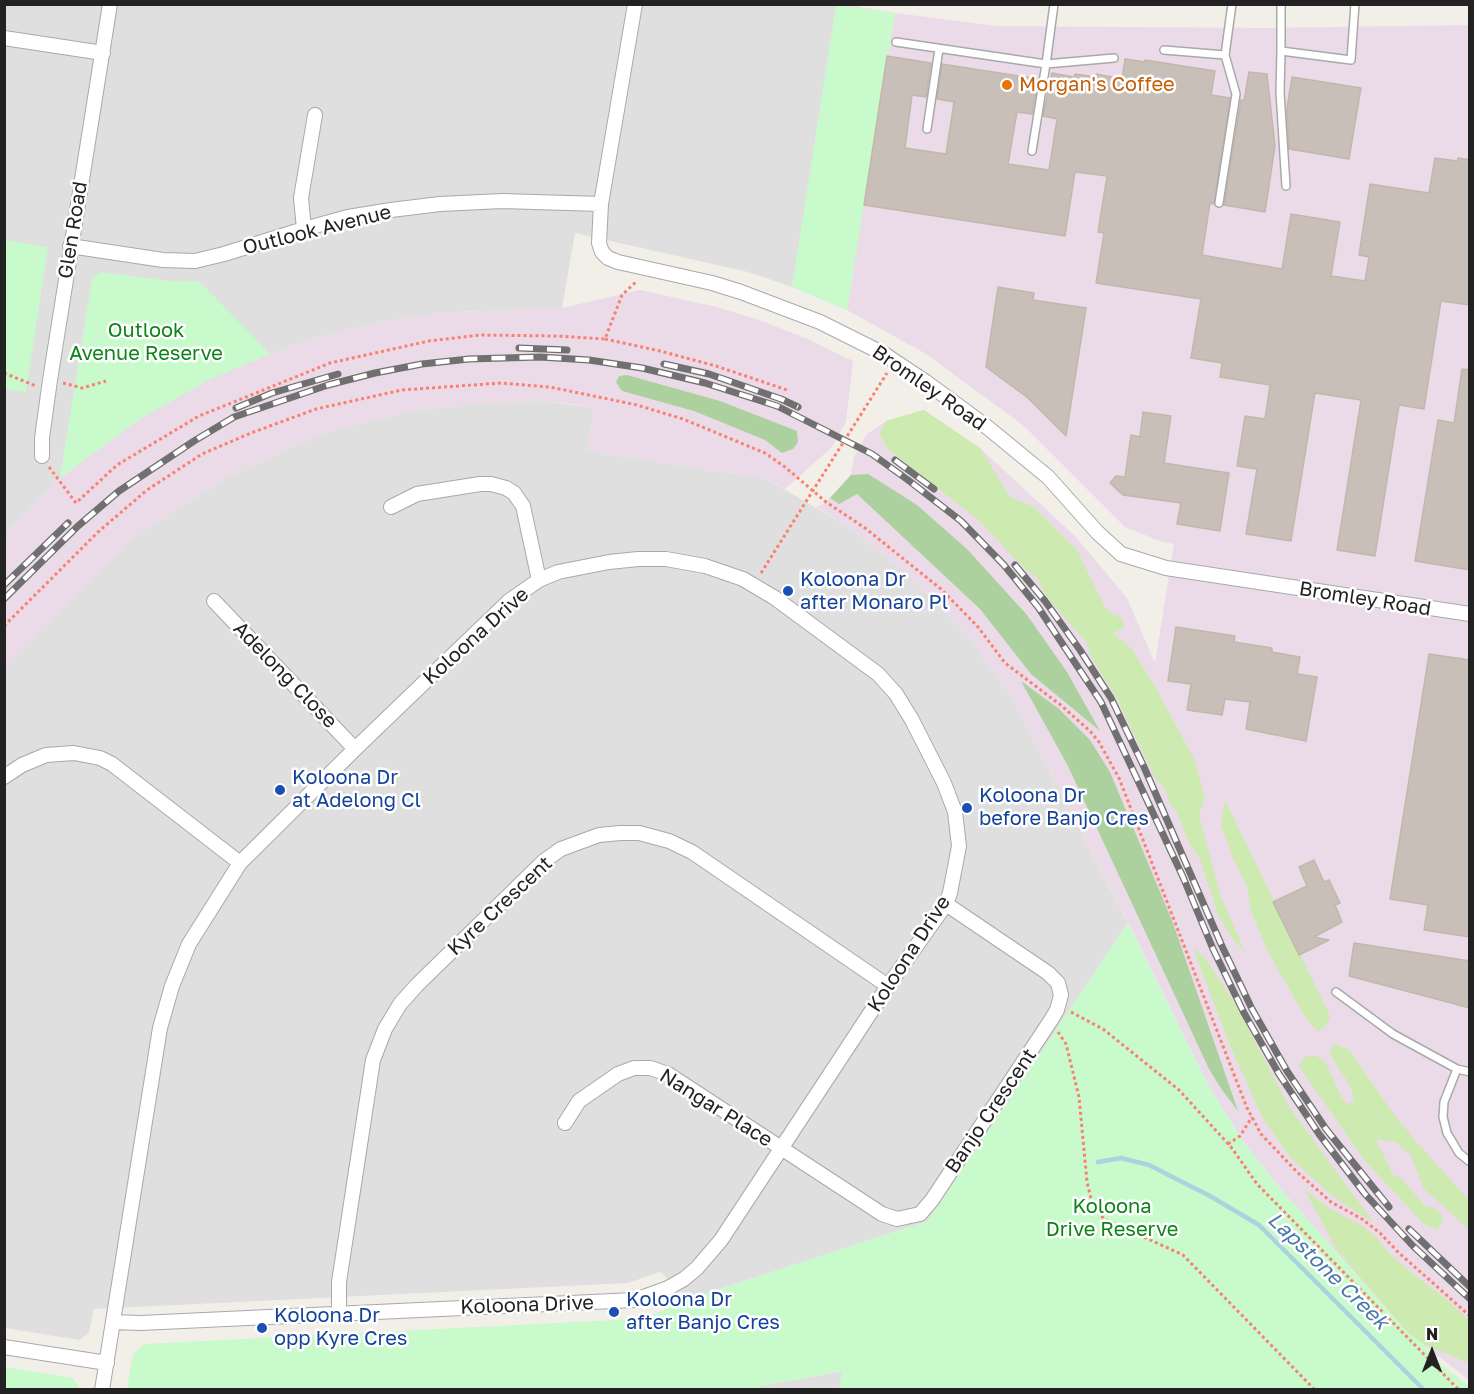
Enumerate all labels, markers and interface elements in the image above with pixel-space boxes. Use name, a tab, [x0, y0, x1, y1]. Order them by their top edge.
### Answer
place label: Morgan's Coffee	[1019, 73, 1175, 97]
marker: Morgan's Coffee	[1000, 78, 1014, 92]
street label: Glen Road	[53, 180, 93, 280]
street label: Outlook Avenue	[240, 200, 394, 260]
park label: Outlook Avenue Reserve	[69, 319, 223, 366]
street label: Bromley Road	[868, 340, 990, 436]
place label: Koloona Dr after Monaro Pl	[800, 568, 948, 615]
street label: Bromley Road	[1297, 577, 1433, 621]
street label: Koloona Drive	[418, 582, 534, 690]
marker: Koloona Dr after Monaro Pl	[781, 584, 795, 598]
street label: Adelong Close	[228, 617, 342, 733]
place label: Koloona Dr at Adelong Cl	[292, 766, 421, 813]
marker: Koloona Dr at Adelong Cl	[273, 783, 287, 797]
place label: Koloona Dr before Banjo Cres	[979, 784, 1149, 831]
marker: Koloona Dr before Banjo Cres	[960, 801, 974, 815]
street label: Kyre Crescent	[443, 851, 557, 961]
street label: Koloona Drive	[863, 891, 955, 1017]
street label: Banjo Crescent	[940, 1044, 1042, 1178]
street label: Nangar Place	[655, 1064, 777, 1152]
park label: Koloona Drive Reserve	[1046, 1195, 1178, 1242]
water label: Lapstone Creek	[1262, 1207, 1394, 1335]
place label: Koloona Dr after Banjo Cres	[626, 1288, 780, 1335]
street label: Koloona Drive	[460, 1291, 594, 1319]
place label: Koloona Dr opp Kyre Cres	[274, 1304, 407, 1351]
marker: Koloona Dr after Banjo Cres	[607, 1305, 621, 1319]
marker: Koloona Dr opp Kyre Cres	[255, 1321, 269, 1335]
north arrow	[1402, 1322, 1462, 1382]
text: N	[1426, 1324, 1438, 1344]

